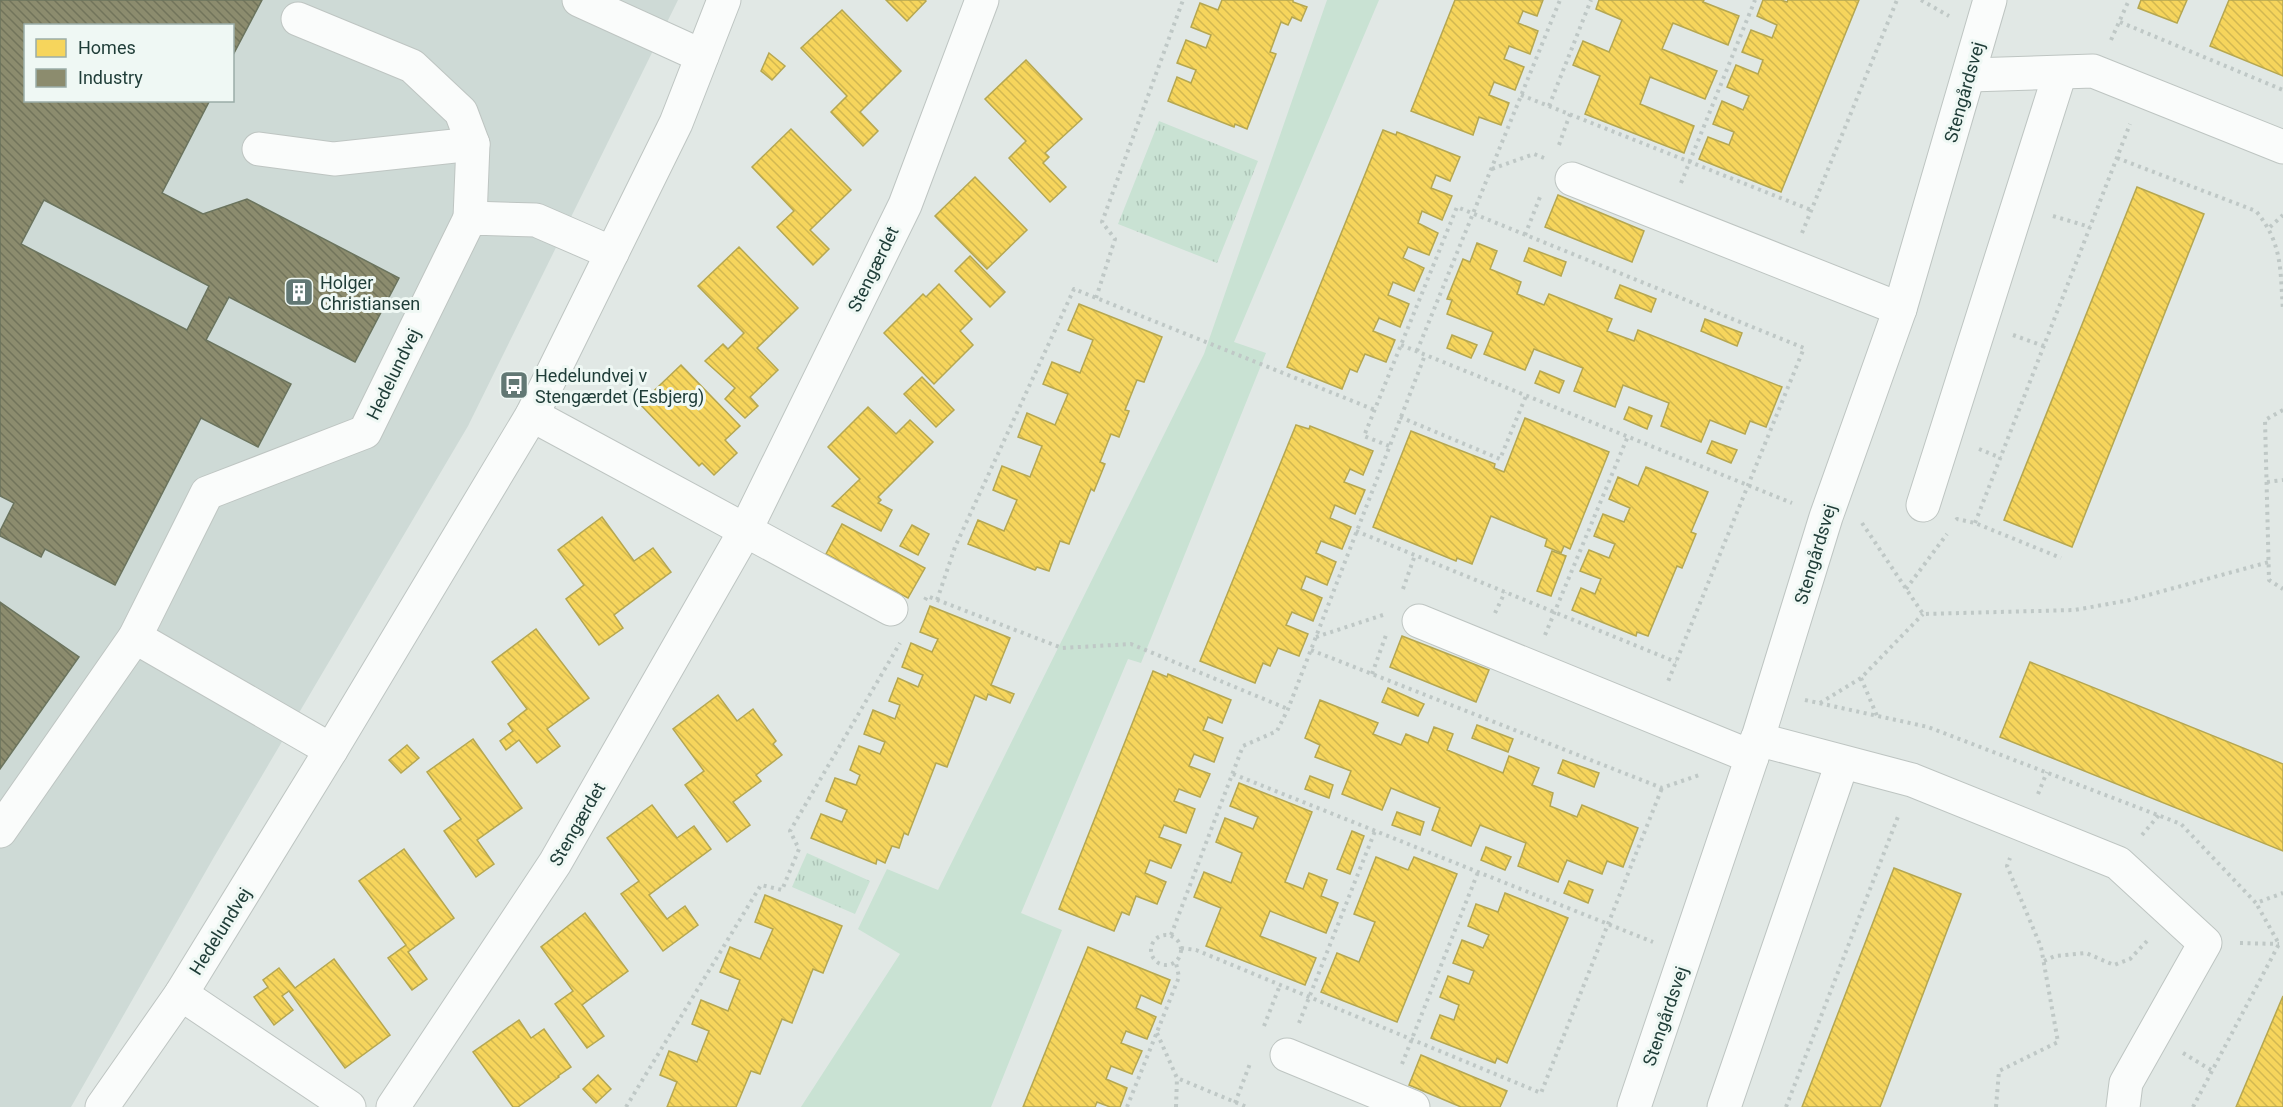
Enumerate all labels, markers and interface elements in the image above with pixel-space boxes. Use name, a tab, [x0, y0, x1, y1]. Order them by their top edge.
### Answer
legend	[24, 24, 234, 102]
text: Homes	[78, 37, 136, 58]
street label: Stengårdsvej	[1940, 39, 1988, 145]
text: Industry	[78, 67, 143, 88]
street label: Stengærdet	[843, 223, 903, 315]
place label: Holger Christiansen	[320, 272, 420, 314]
building icon: Holger Christiansen	[283, 276, 315, 308]
street label: Hedelundvej	[362, 325, 424, 423]
place label: Hedelundvej v Stengærdet (Esbjerg)	[535, 365, 704, 408]
bus stop icon: Hedelundvej v Stengærdet (Esbjerg)	[498, 369, 530, 401]
street label: Stengårdsvej	[1790, 501, 1840, 607]
street label: Stengærdet	[545, 778, 609, 869]
street label: Hedelundvej	[185, 883, 255, 979]
street label: Stengårdsvej	[1638, 964, 1692, 1068]

